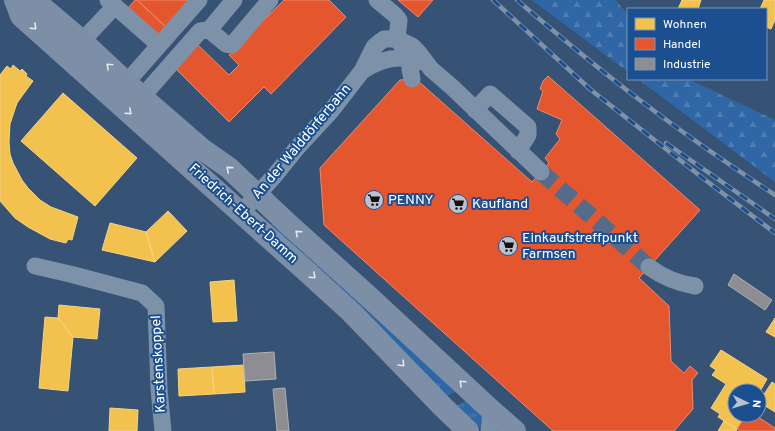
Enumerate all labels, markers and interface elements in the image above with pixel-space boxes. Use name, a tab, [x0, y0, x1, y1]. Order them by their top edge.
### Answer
legend	[627, 8, 767, 80]
text: Wohnen	[663, 17, 707, 33]
one-way arrow	[29, 22, 36, 29]
text: Handel	[663, 37, 701, 53]
text: Industrie	[663, 57, 711, 73]
one-way arrow	[106, 64, 114, 71]
street label: An der Walddörferbahn	[249, 81, 355, 203]
one-way arrow	[124, 108, 132, 115]
street label: Friedrich-Ebert-Damm	[185, 160, 301, 268]
one-way arrow	[226, 166, 234, 174]
supermarket icon: PENNY	[363, 189, 385, 211]
place label: PENNY	[388, 192, 434, 209]
supermarket icon: Kaufland	[447, 193, 469, 215]
place label: Kaufland	[472, 196, 528, 213]
one-way arrow	[295, 230, 302, 237]
place label: Einkaufstreffpunkt Farmsen	[522, 230, 638, 263]
supermarket icon: Einkaufstreffpunkt Farmsen	[497, 235, 519, 257]
one-way arrow	[308, 272, 315, 279]
street label: Karstenskoppel	[148, 315, 170, 413]
one-way arrow	[397, 359, 405, 367]
one-way arrow	[459, 380, 467, 388]
north arrow	[727, 383, 767, 423]
text: N	[749, 399, 763, 408]

